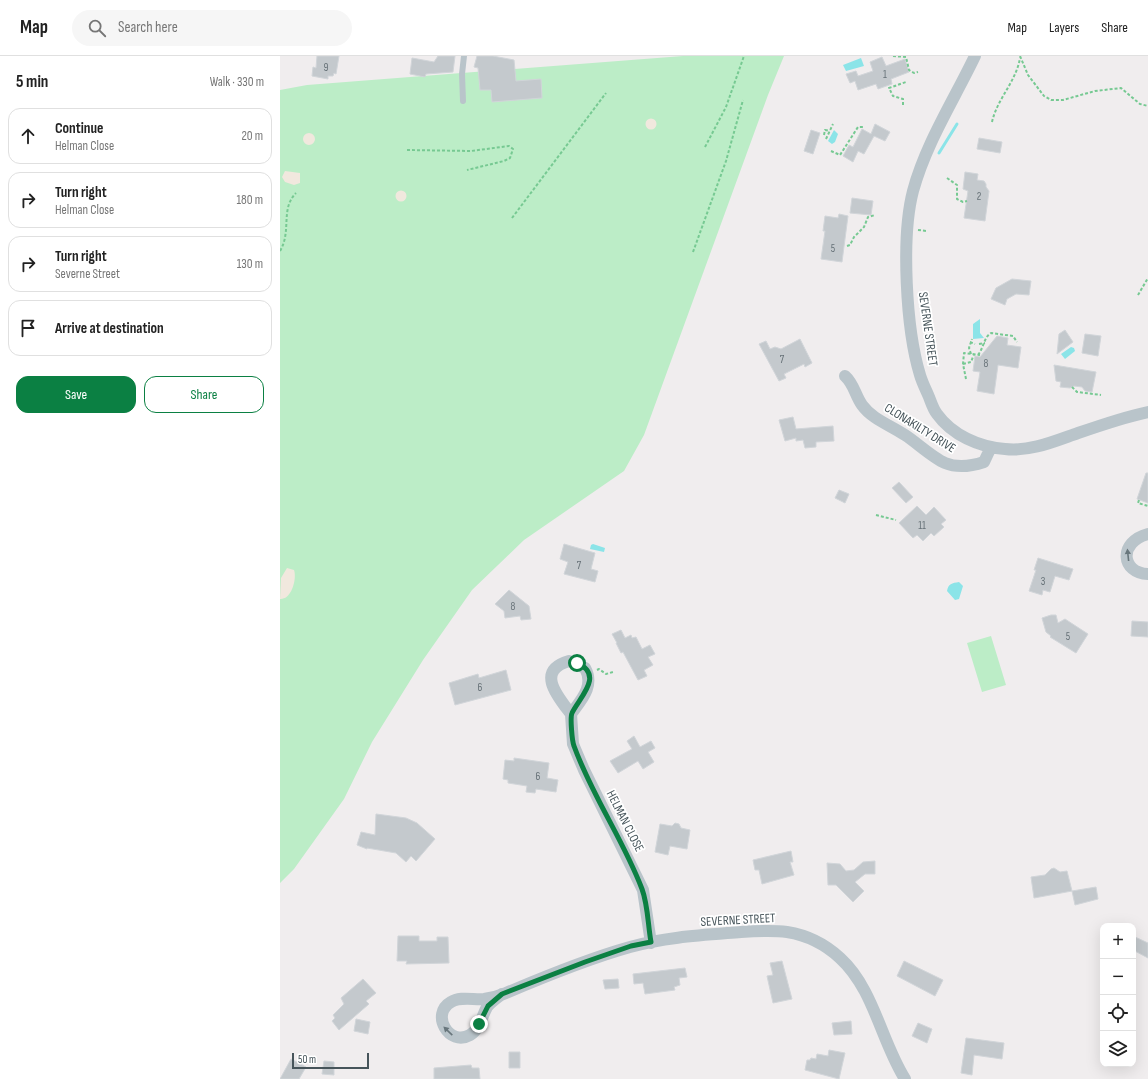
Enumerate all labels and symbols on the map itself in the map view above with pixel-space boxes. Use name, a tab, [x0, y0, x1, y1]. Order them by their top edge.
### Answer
house number: 9	[324, 61, 329, 74]
house number: 1	[883, 68, 887, 81]
house number: 2	[977, 190, 982, 203]
house number: 5	[831, 242, 835, 255]
street label: SEVERNE STREET	[915, 291, 941, 367]
house number: 7	[780, 353, 785, 366]
house number: 8	[984, 357, 989, 370]
street label: CLONAKILTY DRIVE	[881, 400, 959, 456]
house number: 11	[918, 519, 926, 532]
one-way arrow	[1124, 548, 1131, 561]
house number: 7	[577, 559, 582, 572]
house number: 3	[1041, 575, 1046, 588]
house number: 8	[511, 600, 516, 613]
house number: 5	[1066, 630, 1070, 643]
route start	[568, 654, 586, 672]
house number: 6	[478, 681, 483, 694]
house number: 6	[536, 770, 541, 783]
street label: HELMAN CLOSE	[603, 788, 647, 854]
street label: SEVERNE STREET	[700, 910, 776, 930]
route end	[470, 1015, 488, 1033]
one-way arrow	[444, 1026, 453, 1035]
scale bar	[292, 1051, 369, 1070]

